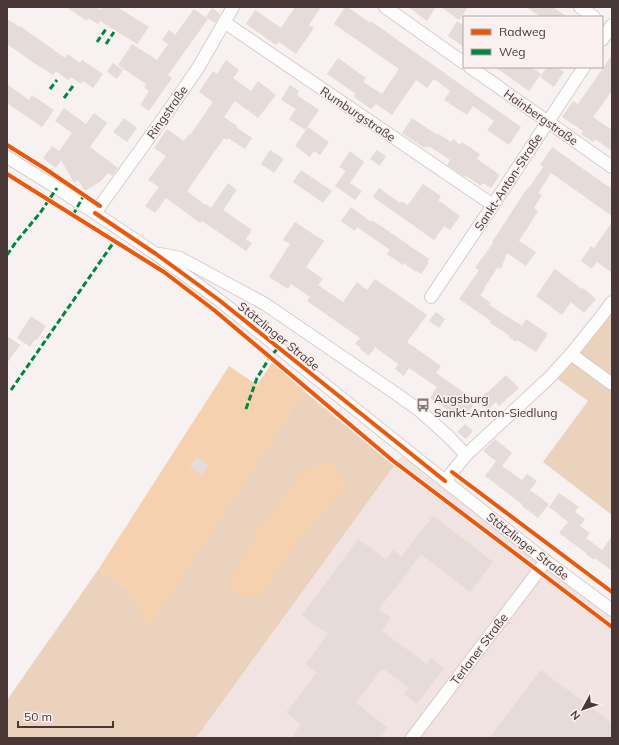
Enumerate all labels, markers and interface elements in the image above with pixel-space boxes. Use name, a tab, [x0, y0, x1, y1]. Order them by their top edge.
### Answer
legend	[463, 16, 603, 68]
text: Radweg	[499, 24, 546, 39]
text: Weg	[499, 44, 525, 59]
street label: Ringstraße	[143, 83, 191, 141]
street label: Rumburgstraße	[318, 83, 398, 145]
street label: Hainbergstraße	[501, 86, 581, 148]
street label: Sankt-Anton-Straße	[471, 131, 545, 233]
street label: Stätzlinger Straße	[235, 299, 323, 373]
place label: Augsburg Sankt-Anton-Siedlung	[434, 391, 558, 420]
bus stop icon: Augsburg Sankt-Anton-Siedlung	[415, 397, 431, 413]
street label: Stätzlinger Straße	[484, 509, 572, 583]
street label: Terlaner Straße	[447, 610, 511, 688]
north arrow	[563, 689, 603, 729]
scale bar	[18, 703, 113, 729]
text: N	[567, 708, 583, 723]
text: 50 m	[24, 709, 52, 724]

